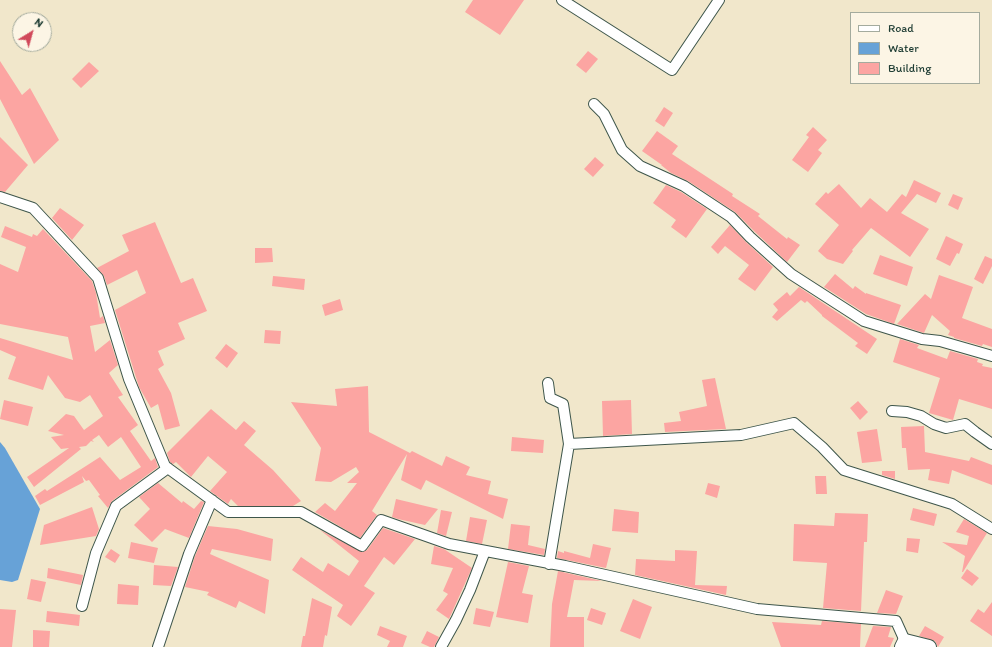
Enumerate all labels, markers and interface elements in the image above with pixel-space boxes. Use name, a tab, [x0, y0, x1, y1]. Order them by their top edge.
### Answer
north arrow	[12, 12, 52, 52]
legend	[850, 12, 980, 84]
text: N	[32, 15, 46, 30]
text: Road	[888, 21, 914, 35]
text: Water	[888, 41, 919, 55]
text: Building	[888, 61, 931, 75]

